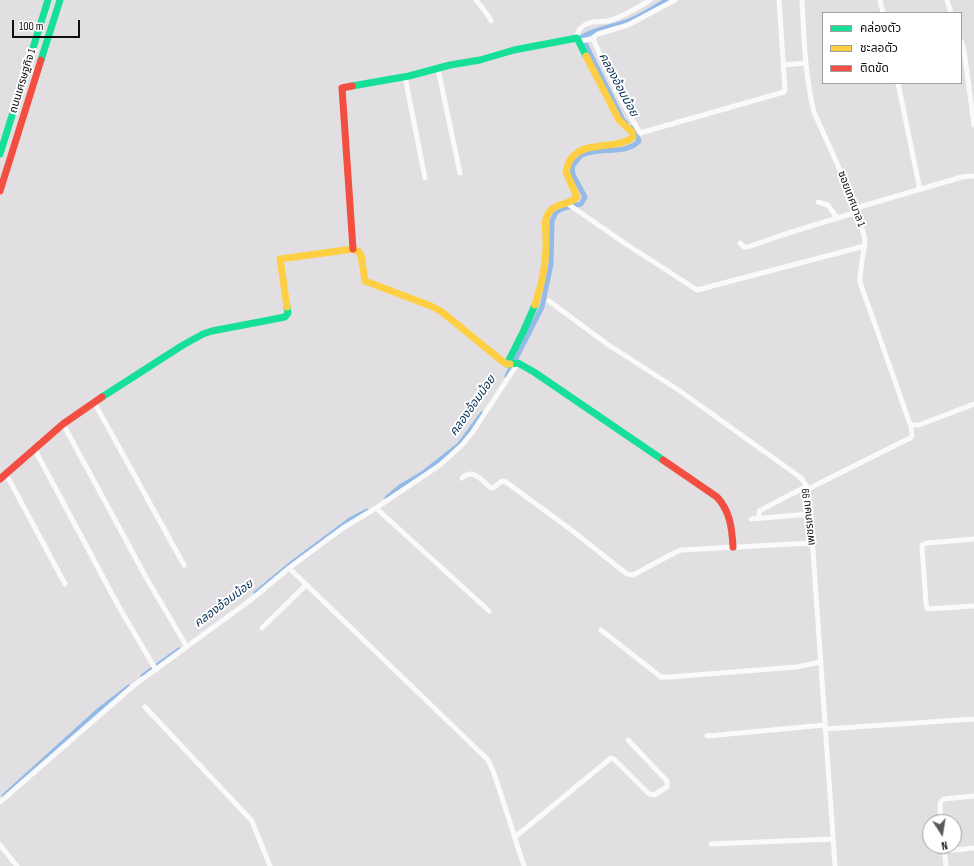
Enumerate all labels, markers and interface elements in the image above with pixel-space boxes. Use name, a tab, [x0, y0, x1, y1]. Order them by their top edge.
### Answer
scale bar	[14, 12, 82, 38]
legend	[822, 12, 962, 84]
text: 100 m	[19, 19, 44, 34]
text: คล่องตัว	[860, 21, 901, 36]
text: ชะลอตัว	[860, 41, 898, 56]
street label: ถนนเศรษฐกิจ 1	[7, 47, 39, 115]
water label: คลองอ้อมน้อย	[595, 51, 641, 119]
text: ติดขัด	[860, 61, 889, 76]
street label: ซอยเทศบาล 1	[834, 169, 868, 229]
water label: คลองอ้อมน้อย	[447, 373, 499, 439]
street label: เพชรเกษม 99	[799, 488, 819, 546]
water label: คลองอ้อมน้อย	[192, 577, 256, 631]
north arrow	[922, 814, 962, 854]
text: N	[940, 838, 949, 852]

